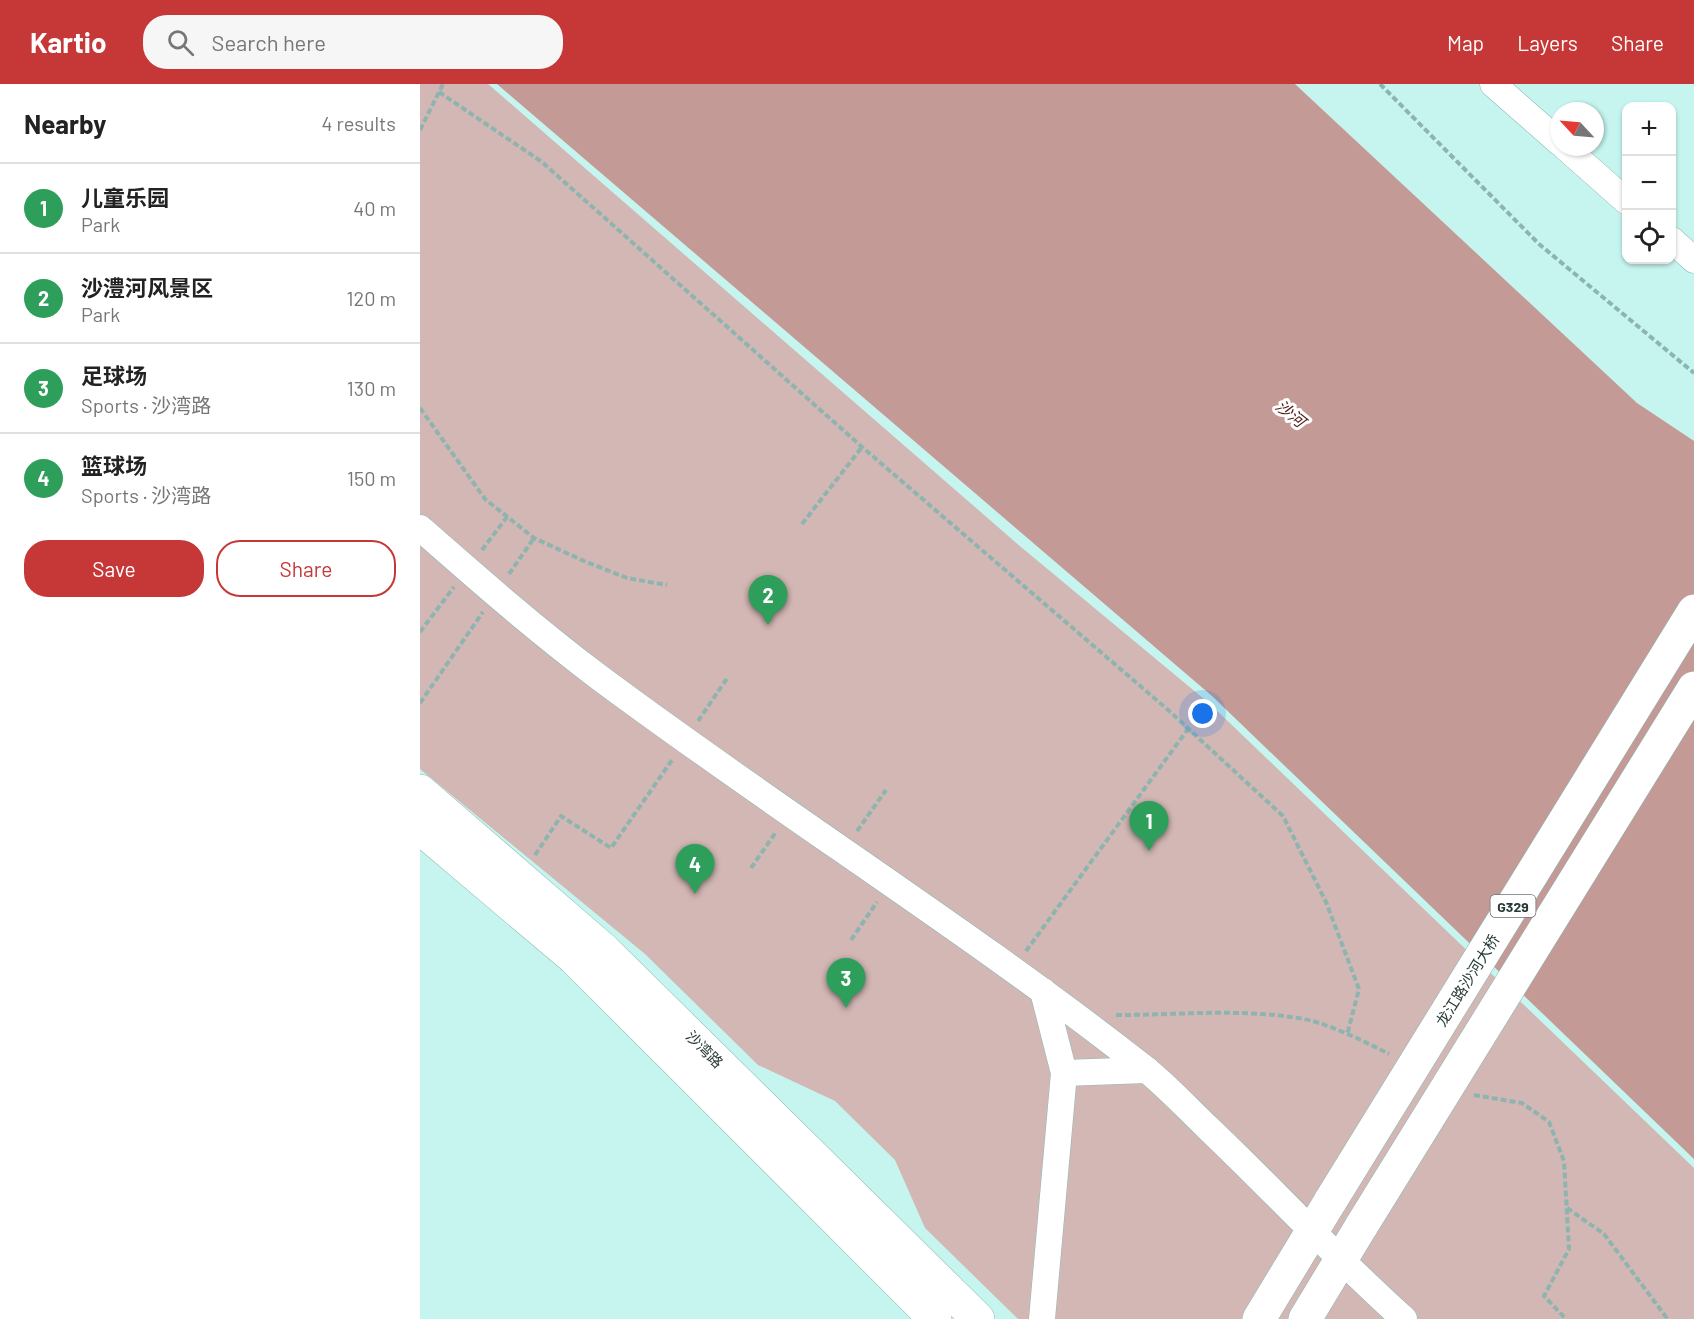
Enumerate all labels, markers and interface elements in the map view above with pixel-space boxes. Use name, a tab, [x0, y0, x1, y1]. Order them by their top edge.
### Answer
search box	[143, 15, 563, 69]
text: Kartio	[30, 25, 107, 59]
icon: search	[164, 26, 197, 59]
text: Search here	[212, 29, 326, 55]
text: Map	[1447, 30, 1484, 55]
text: Layers	[1517, 30, 1578, 55]
text: Share	[1611, 30, 1664, 55]
north arrow	[1550, 102, 1604, 156]
map controls	[1622, 102, 1676, 264]
button: +	[1622, 102, 1676, 156]
text: Nearby	[24, 108, 106, 139]
text: 4 results	[321, 111, 396, 135]
button: −	[1622, 156, 1676, 210]
text: 儿童乐园	[81, 184, 169, 210]
text: 1	[40, 196, 47, 220]
text: 40 m	[353, 196, 396, 220]
button: locate	[1622, 210, 1676, 264]
text: Park	[81, 212, 120, 236]
text: 沙澧河风景区	[81, 274, 213, 300]
text: 2	[38, 286, 49, 310]
text: 120 m	[346, 286, 396, 310]
text: Park	[81, 302, 120, 326]
text: 足球场	[81, 362, 147, 388]
text: 3	[38, 376, 49, 400]
text: 130 m	[347, 376, 396, 400]
text: Sports · 沙湾路	[81, 393, 211, 417]
water label: 沙河	[1273, 396, 1312, 432]
text: 篮球场	[81, 452, 147, 478]
text: 4	[37, 466, 50, 490]
text: 150 m	[347, 466, 396, 490]
text: Sports · 沙湾路	[81, 483, 211, 507]
button: Save	[24, 540, 204, 597]
button: Share	[216, 540, 396, 597]
pin: 2	[748, 576, 788, 625]
your location	[1188, 699, 1217, 728]
pin: 1	[1130, 802, 1168, 851]
pin: 4	[676, 844, 714, 894]
road number: G329	[1490, 895, 1536, 917]
street label: 龙江路沙河大桥	[1432, 931, 1502, 1029]
pin: 3	[826, 958, 866, 1008]
street label: 沙湾路	[683, 1027, 727, 1071]

